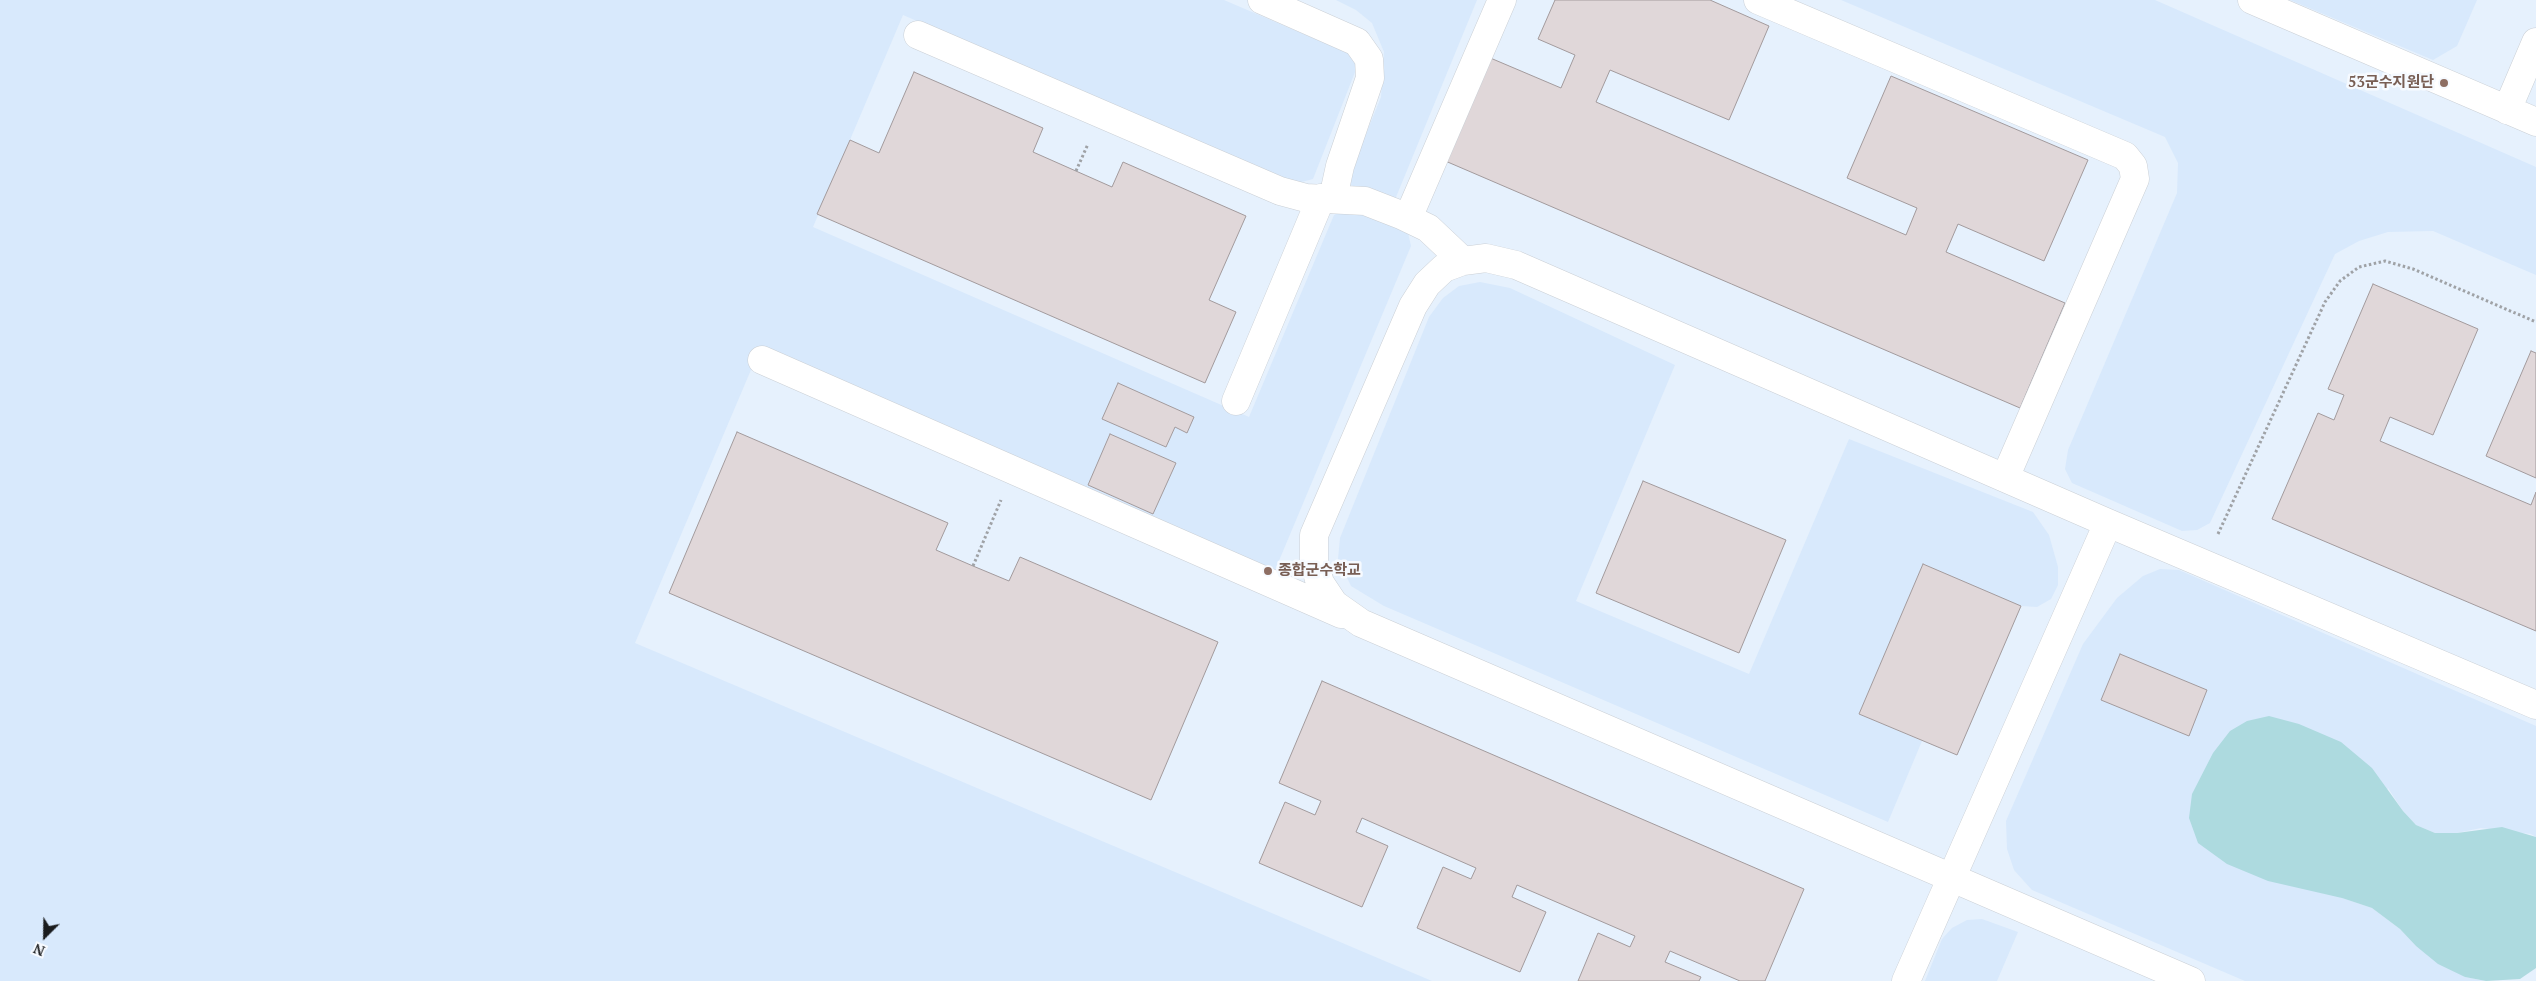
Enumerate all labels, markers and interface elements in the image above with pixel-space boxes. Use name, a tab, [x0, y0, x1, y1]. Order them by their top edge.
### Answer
place label: 53군수지원단	[2348, 74, 2434, 92]
marker: 53군수지원단	[2438, 77, 2450, 89]
place label: 종합군수학교	[1278, 562, 1361, 580]
marker: 종합군수학교	[1262, 565, 1274, 577]
north arrow	[20, 911, 70, 961]
text: N	[30, 939, 48, 961]

